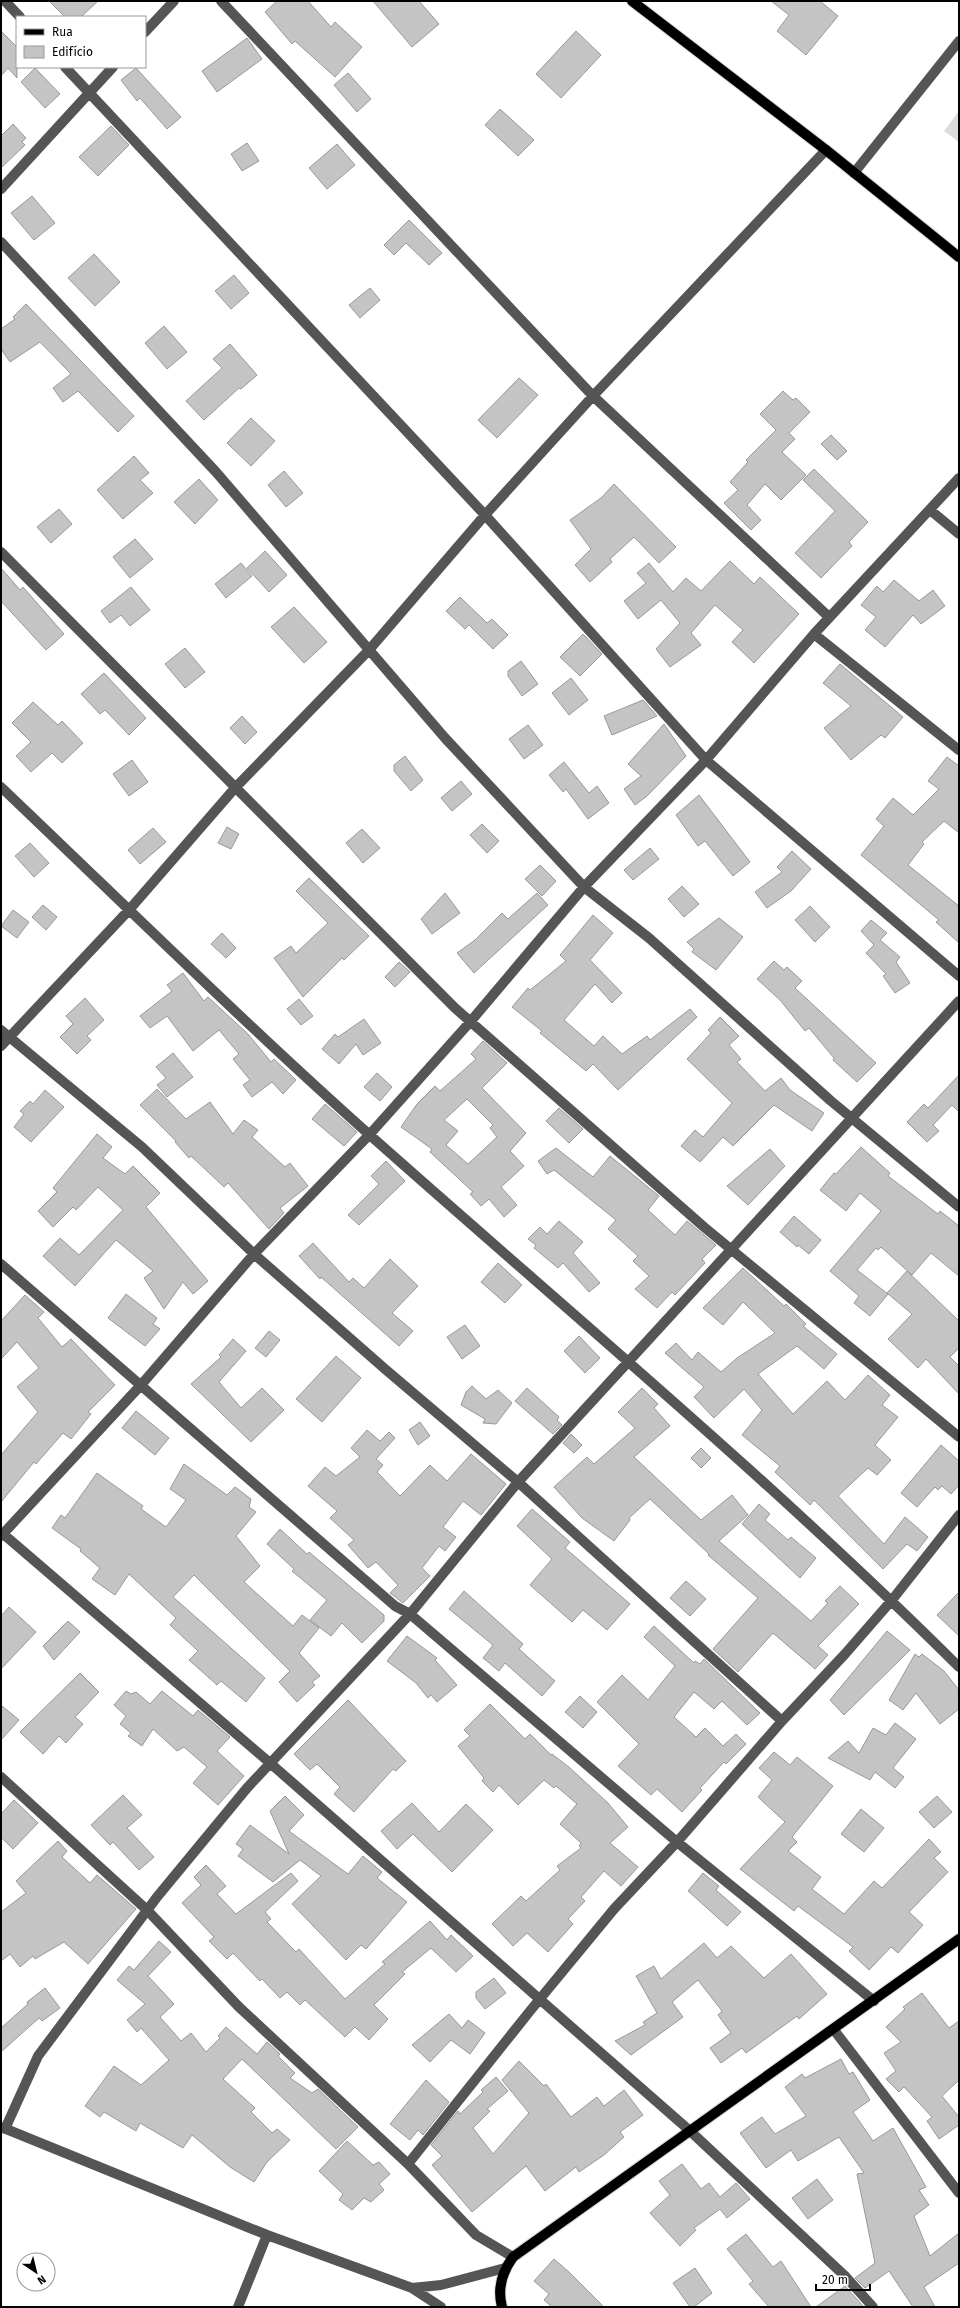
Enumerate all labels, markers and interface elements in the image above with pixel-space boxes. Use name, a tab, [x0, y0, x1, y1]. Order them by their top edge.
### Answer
legend	[16, 16, 146, 68]
text: Rua	[52, 25, 73, 39]
text: Edifício	[52, 45, 93, 59]
north arrow	[16, 2252, 56, 2292]
scale bar	[816, 2266, 870, 2292]
text: N	[35, 2272, 48, 2287]
text: 20 m	[822, 2273, 848, 2287]

